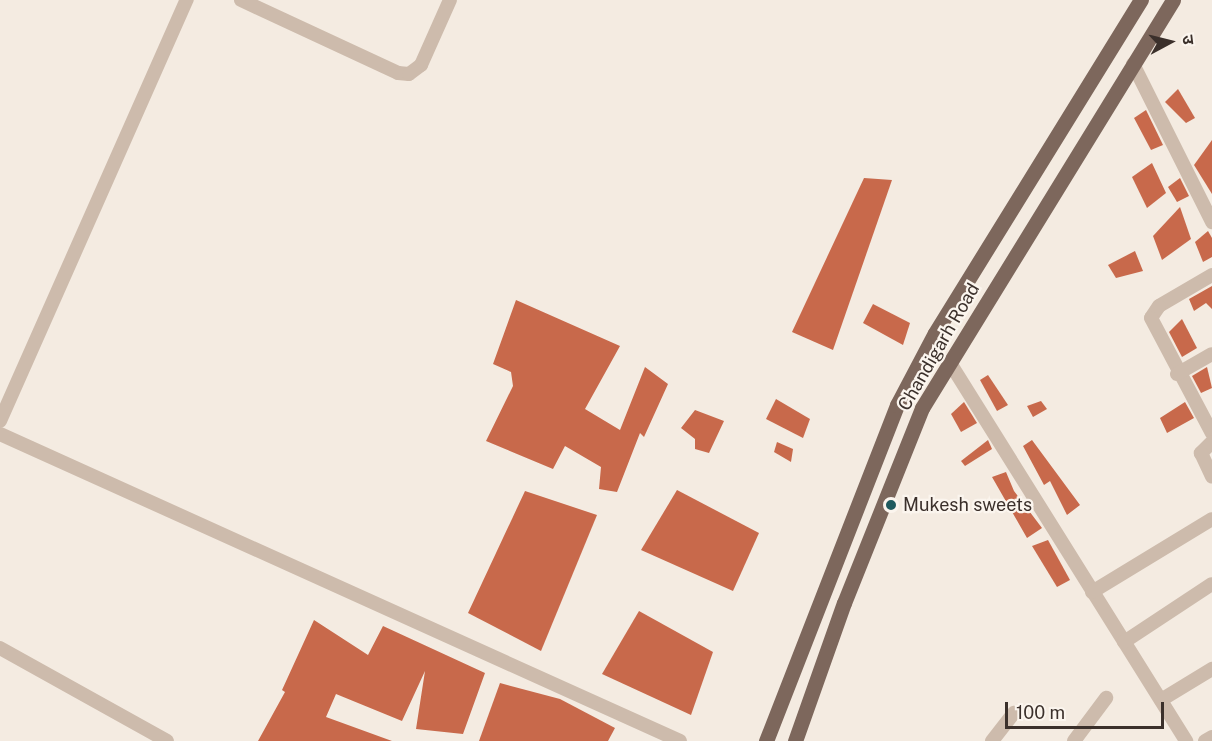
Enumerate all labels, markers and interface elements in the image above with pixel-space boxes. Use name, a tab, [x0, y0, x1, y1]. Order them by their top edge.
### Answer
north arrow	[1140, 12, 1200, 72]
text: उ	[1178, 34, 1198, 46]
street label: Chandigarh Road	[894, 279, 984, 415]
place label: Mukesh sweets	[903, 494, 1032, 516]
marker: Mukesh sweets	[884, 498, 898, 512]
scale bar	[1008, 690, 1167, 728]
text: 100 m	[1016, 702, 1065, 723]

